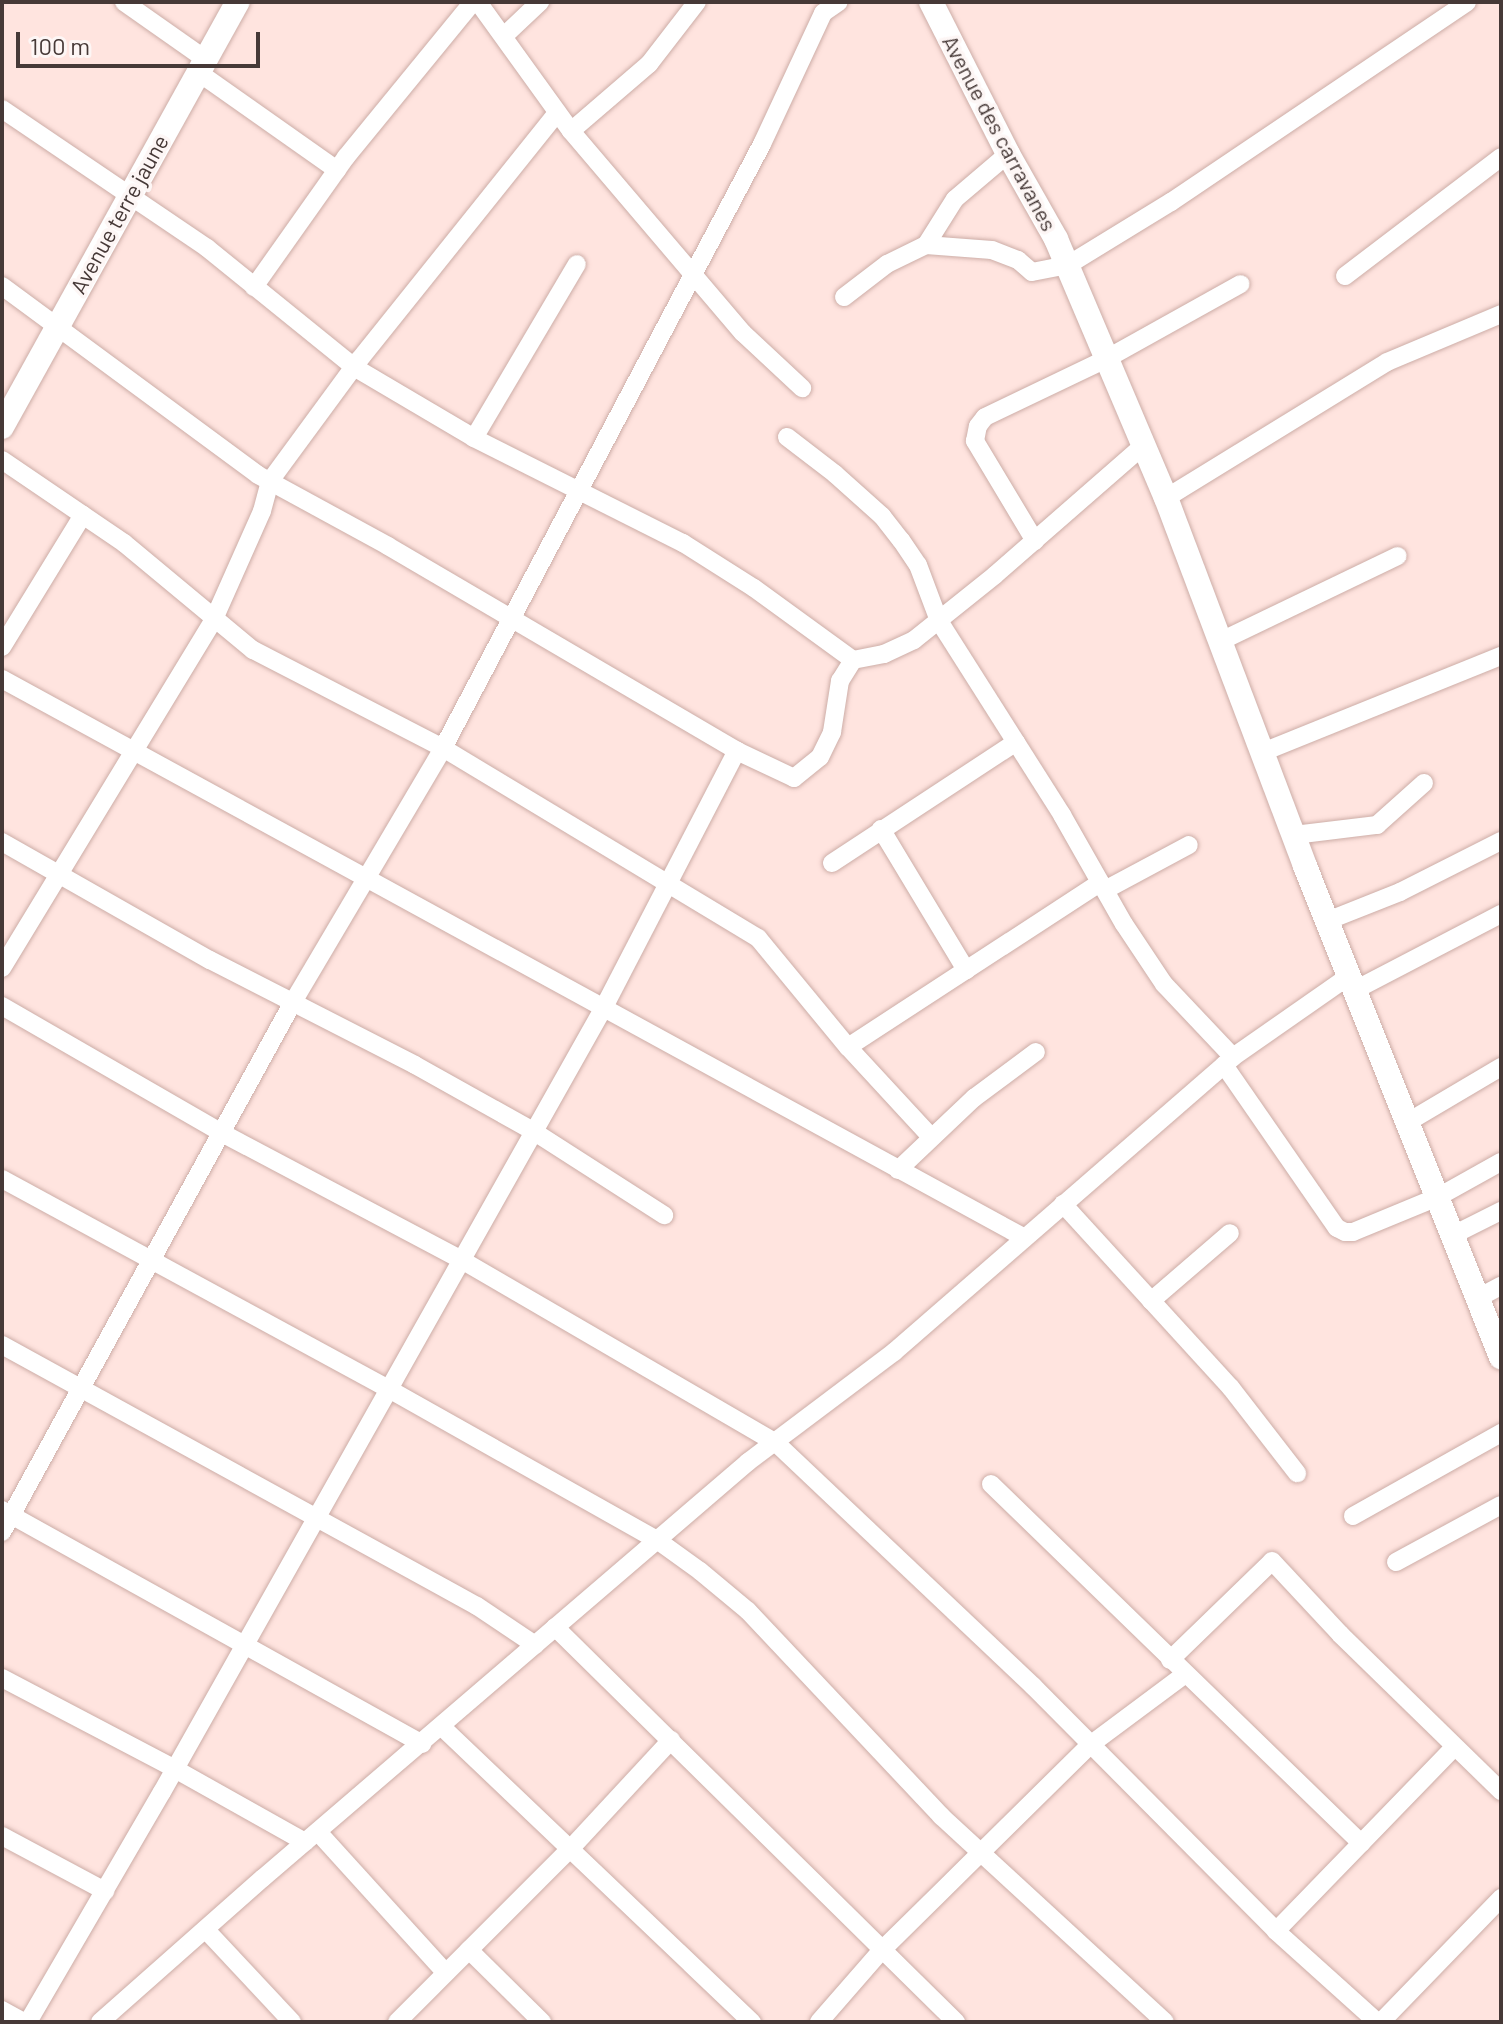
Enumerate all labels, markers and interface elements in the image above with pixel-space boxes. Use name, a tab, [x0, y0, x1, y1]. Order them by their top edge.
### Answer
scale bar	[20, 16, 264, 66]
text: 100 m	[30, 31, 90, 60]
street label: Avenue des carravanes	[937, 31, 1063, 235]
street label: Avenue terre jaune	[64, 130, 174, 298]

